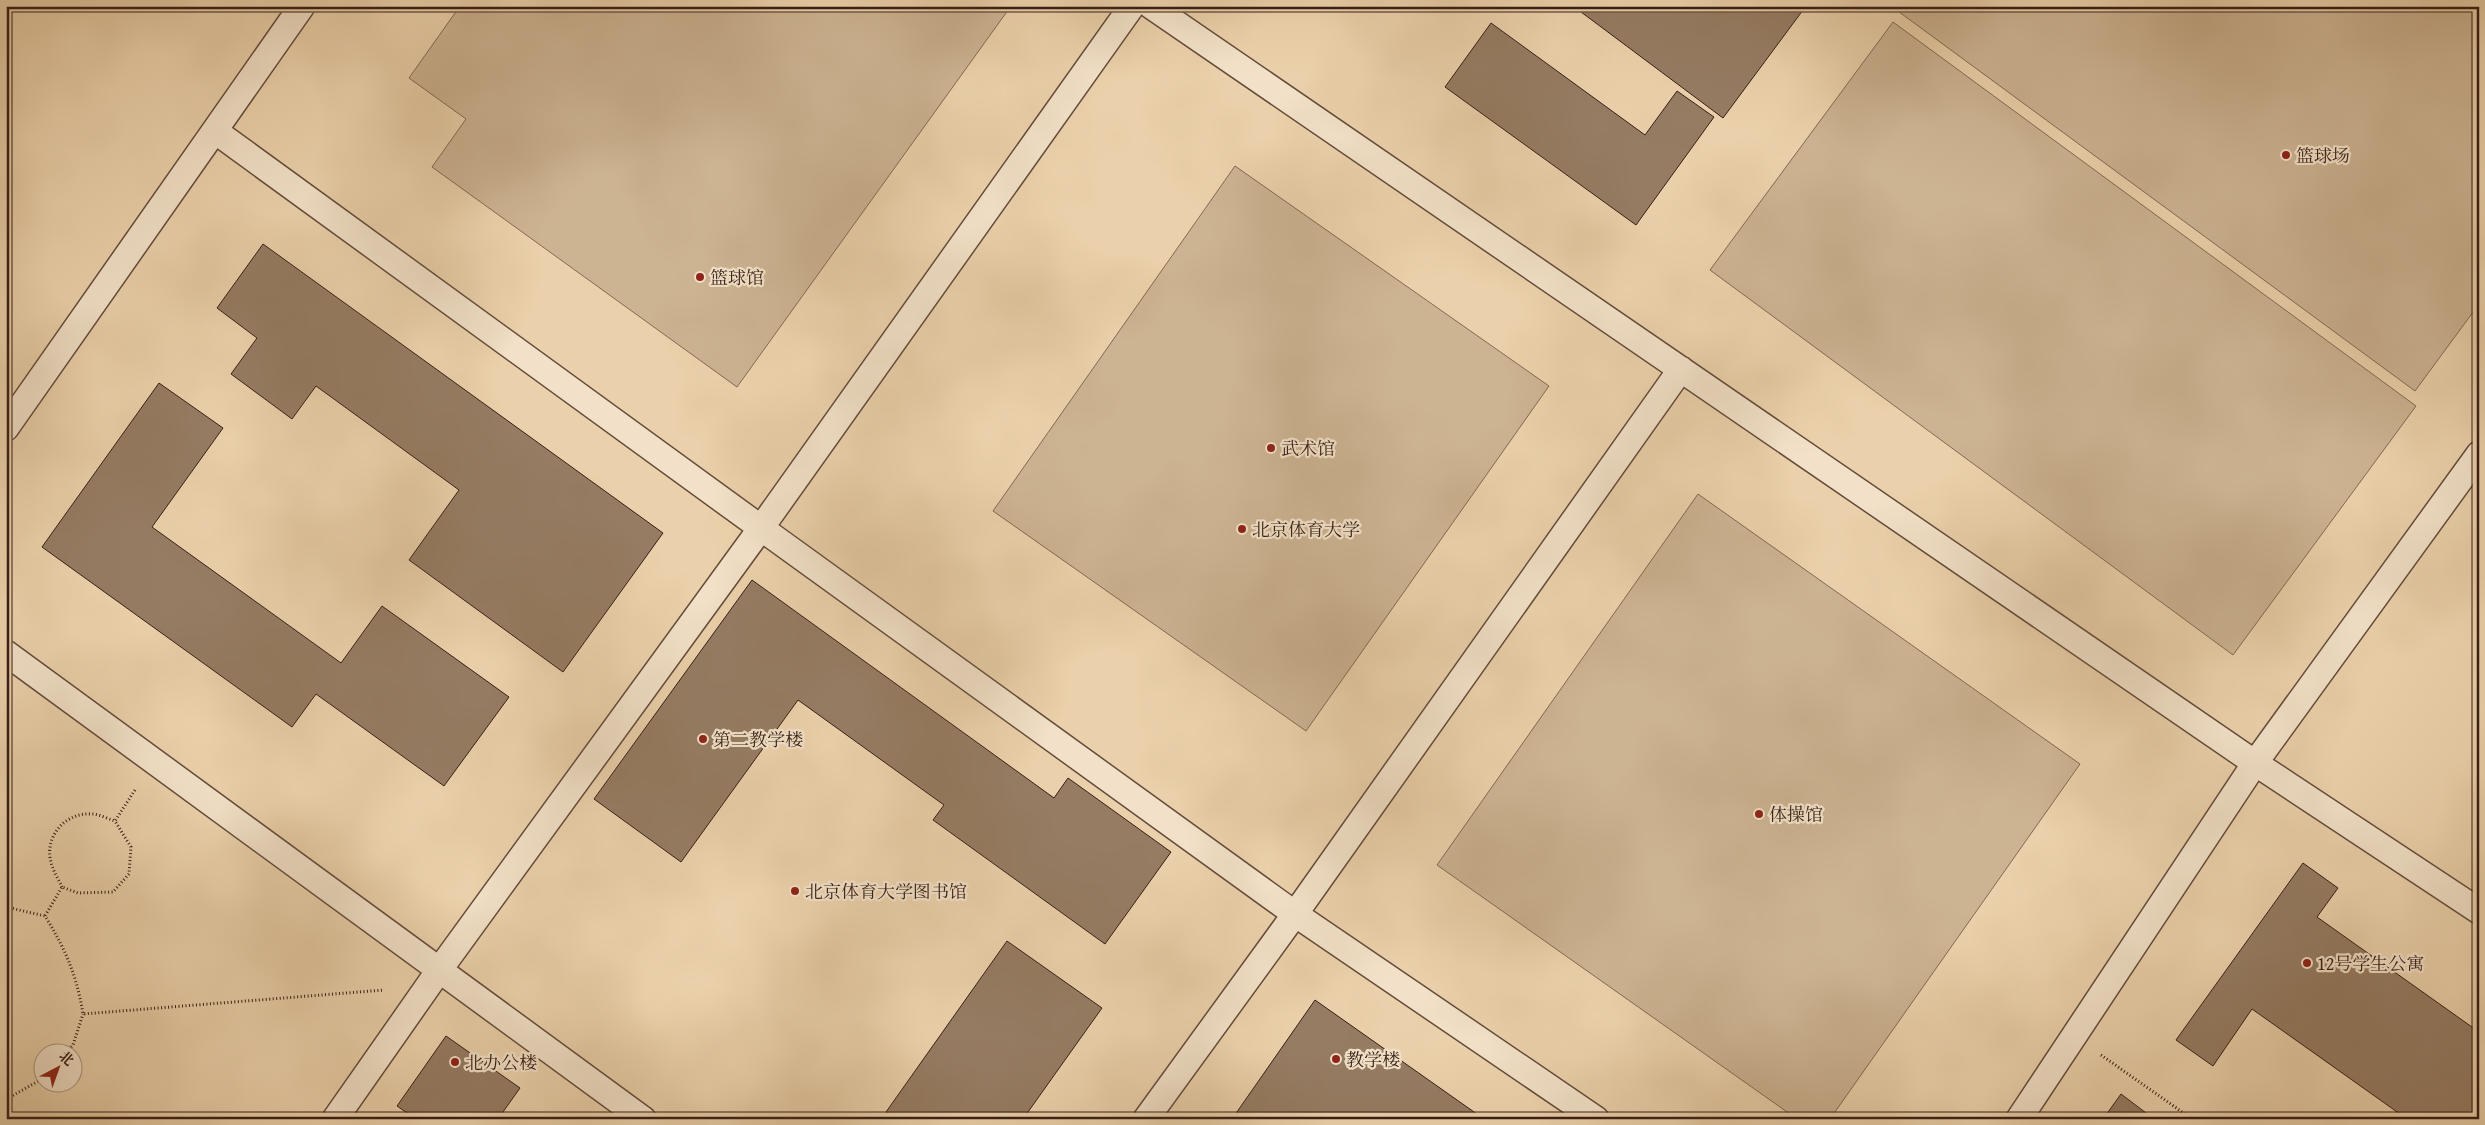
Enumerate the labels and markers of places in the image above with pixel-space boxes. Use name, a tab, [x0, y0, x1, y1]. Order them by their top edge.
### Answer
place label: 篮球场	[2296, 142, 2350, 169]
marker: 篮球场	[2280, 149, 2292, 161]
place label: 篮球馆	[710, 264, 764, 291]
marker: 篮球馆	[694, 271, 706, 283]
place label: 武术馆	[1281, 435, 1335, 462]
marker: 武术馆	[1265, 442, 1277, 454]
place label: 北京体育大学	[1252, 516, 1360, 543]
marker: 北京体育大学	[1236, 523, 1248, 535]
place label: 第二教学楼	[713, 726, 803, 753]
marker: 第二教学楼	[697, 733, 709, 745]
place label: 体操馆	[1769, 801, 1823, 828]
marker: 体操馆	[1753, 808, 1765, 820]
place label: 北京体育大学图书馆	[805, 878, 967, 905]
marker: 北京体育大学图书馆	[789, 885, 801, 897]
place label: 12号学生公寓	[2317, 950, 2424, 977]
marker: 12号学生公寓	[2301, 957, 2313, 969]
place label: 教学楼	[1346, 1046, 1400, 1073]
place label: 北办公楼	[465, 1049, 537, 1076]
marker: 教学楼	[1330, 1053, 1342, 1065]
marker: 北办公楼	[449, 1056, 461, 1068]

